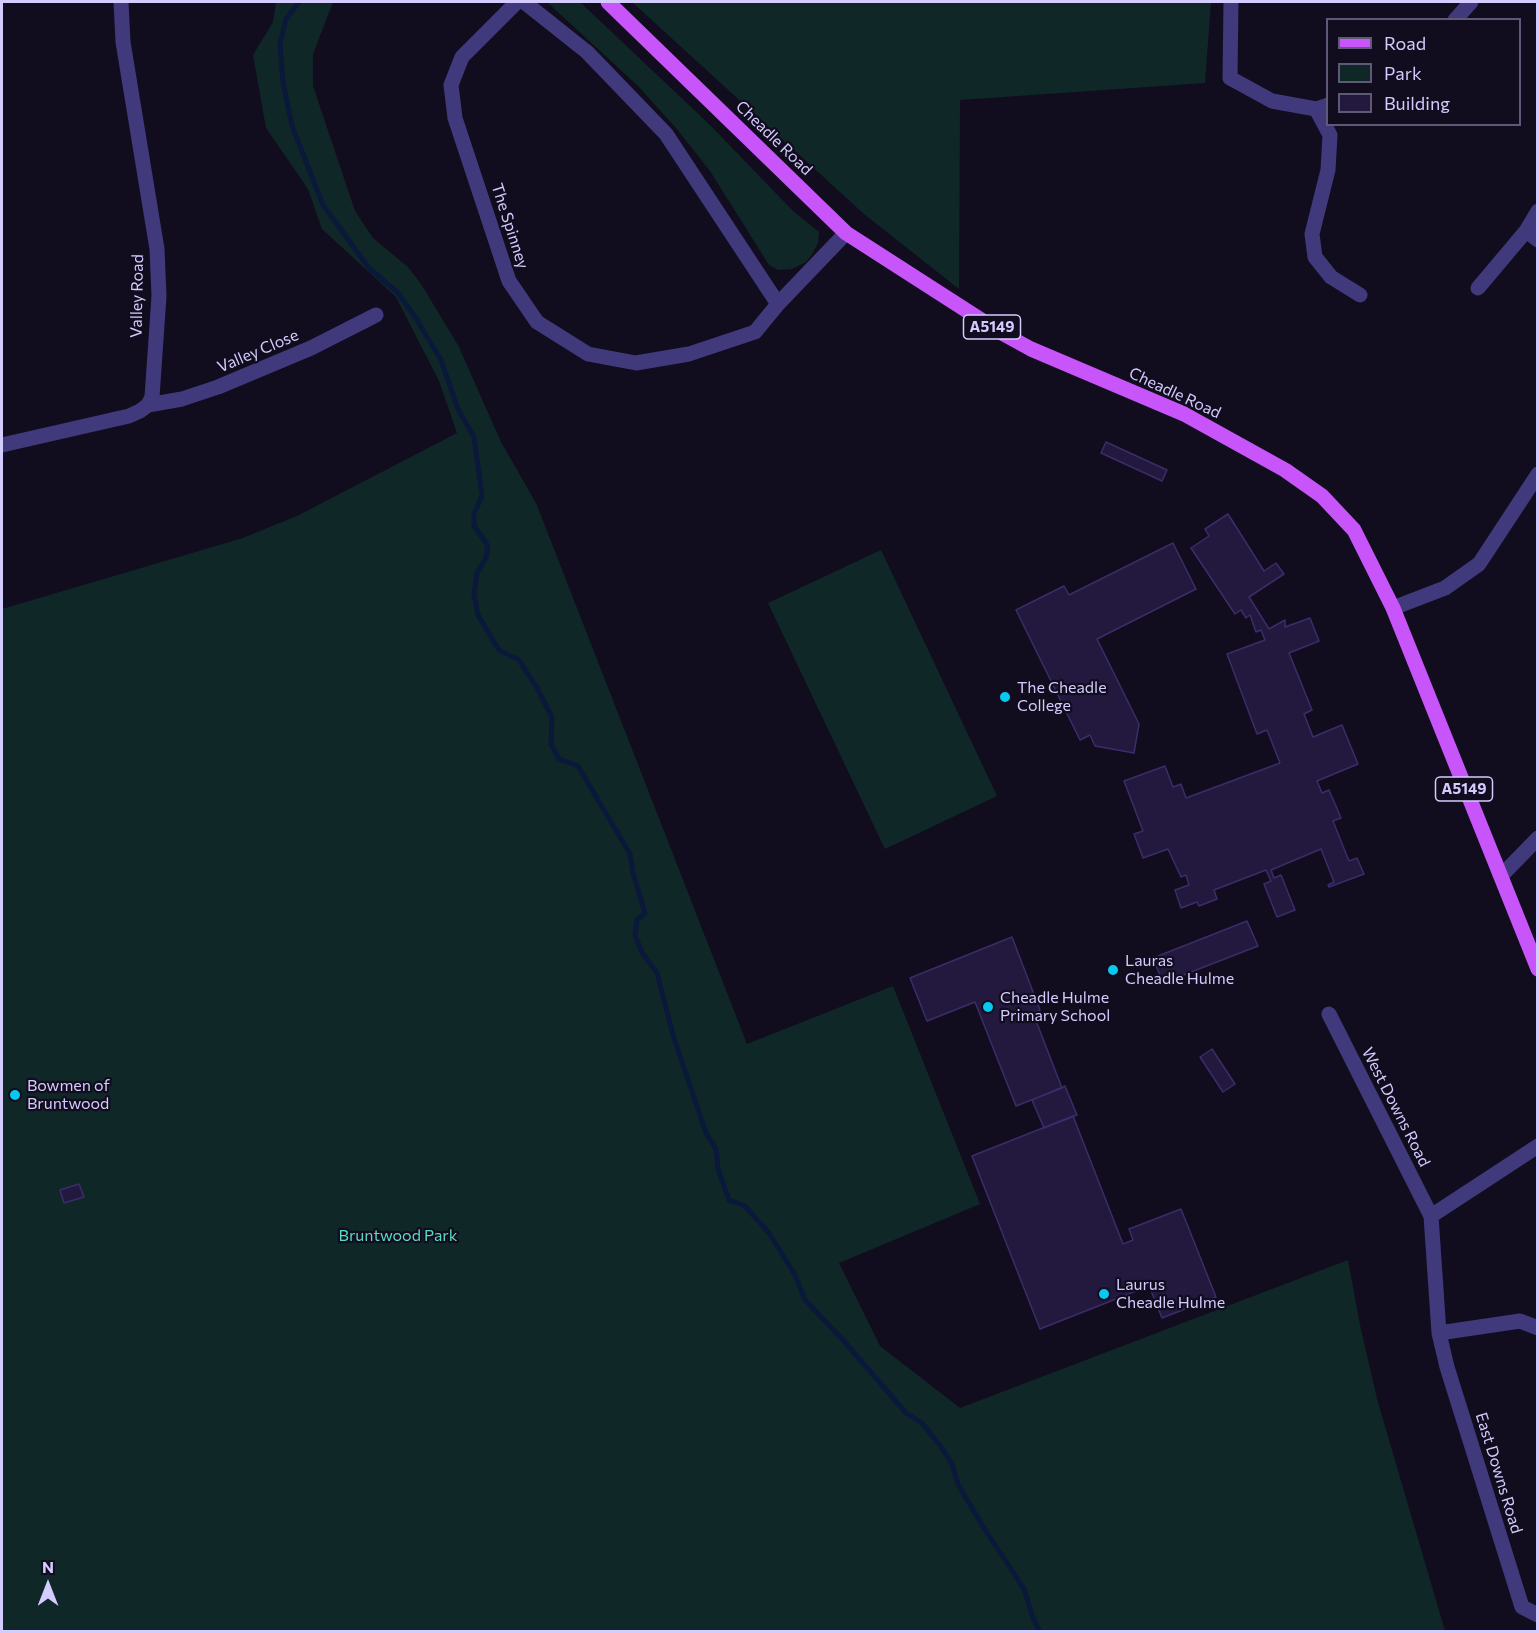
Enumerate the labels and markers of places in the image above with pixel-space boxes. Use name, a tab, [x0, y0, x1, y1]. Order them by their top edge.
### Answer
place label: The Cheadle College	[1017, 678, 1107, 716]
marker: The Cheadle College	[998, 690, 1012, 704]
place label: Lauras Cheadle Hulme	[1125, 951, 1234, 989]
marker: Lauras Cheadle Hulme	[1106, 963, 1120, 977]
place label: Cheadle Hulme Primary School	[1000, 988, 1110, 1026]
marker: Cheadle Hulme Primary School	[981, 1000, 995, 1014]
place label: Bowmen of Bruntwood	[27, 1076, 110, 1114]
marker: Bowmen of Bruntwood	[8, 1088, 22, 1102]
place label: Laurus Cheadle Hulme	[1116, 1275, 1225, 1313]
marker: Laurus Cheadle Hulme	[1097, 1287, 1111, 1301]

